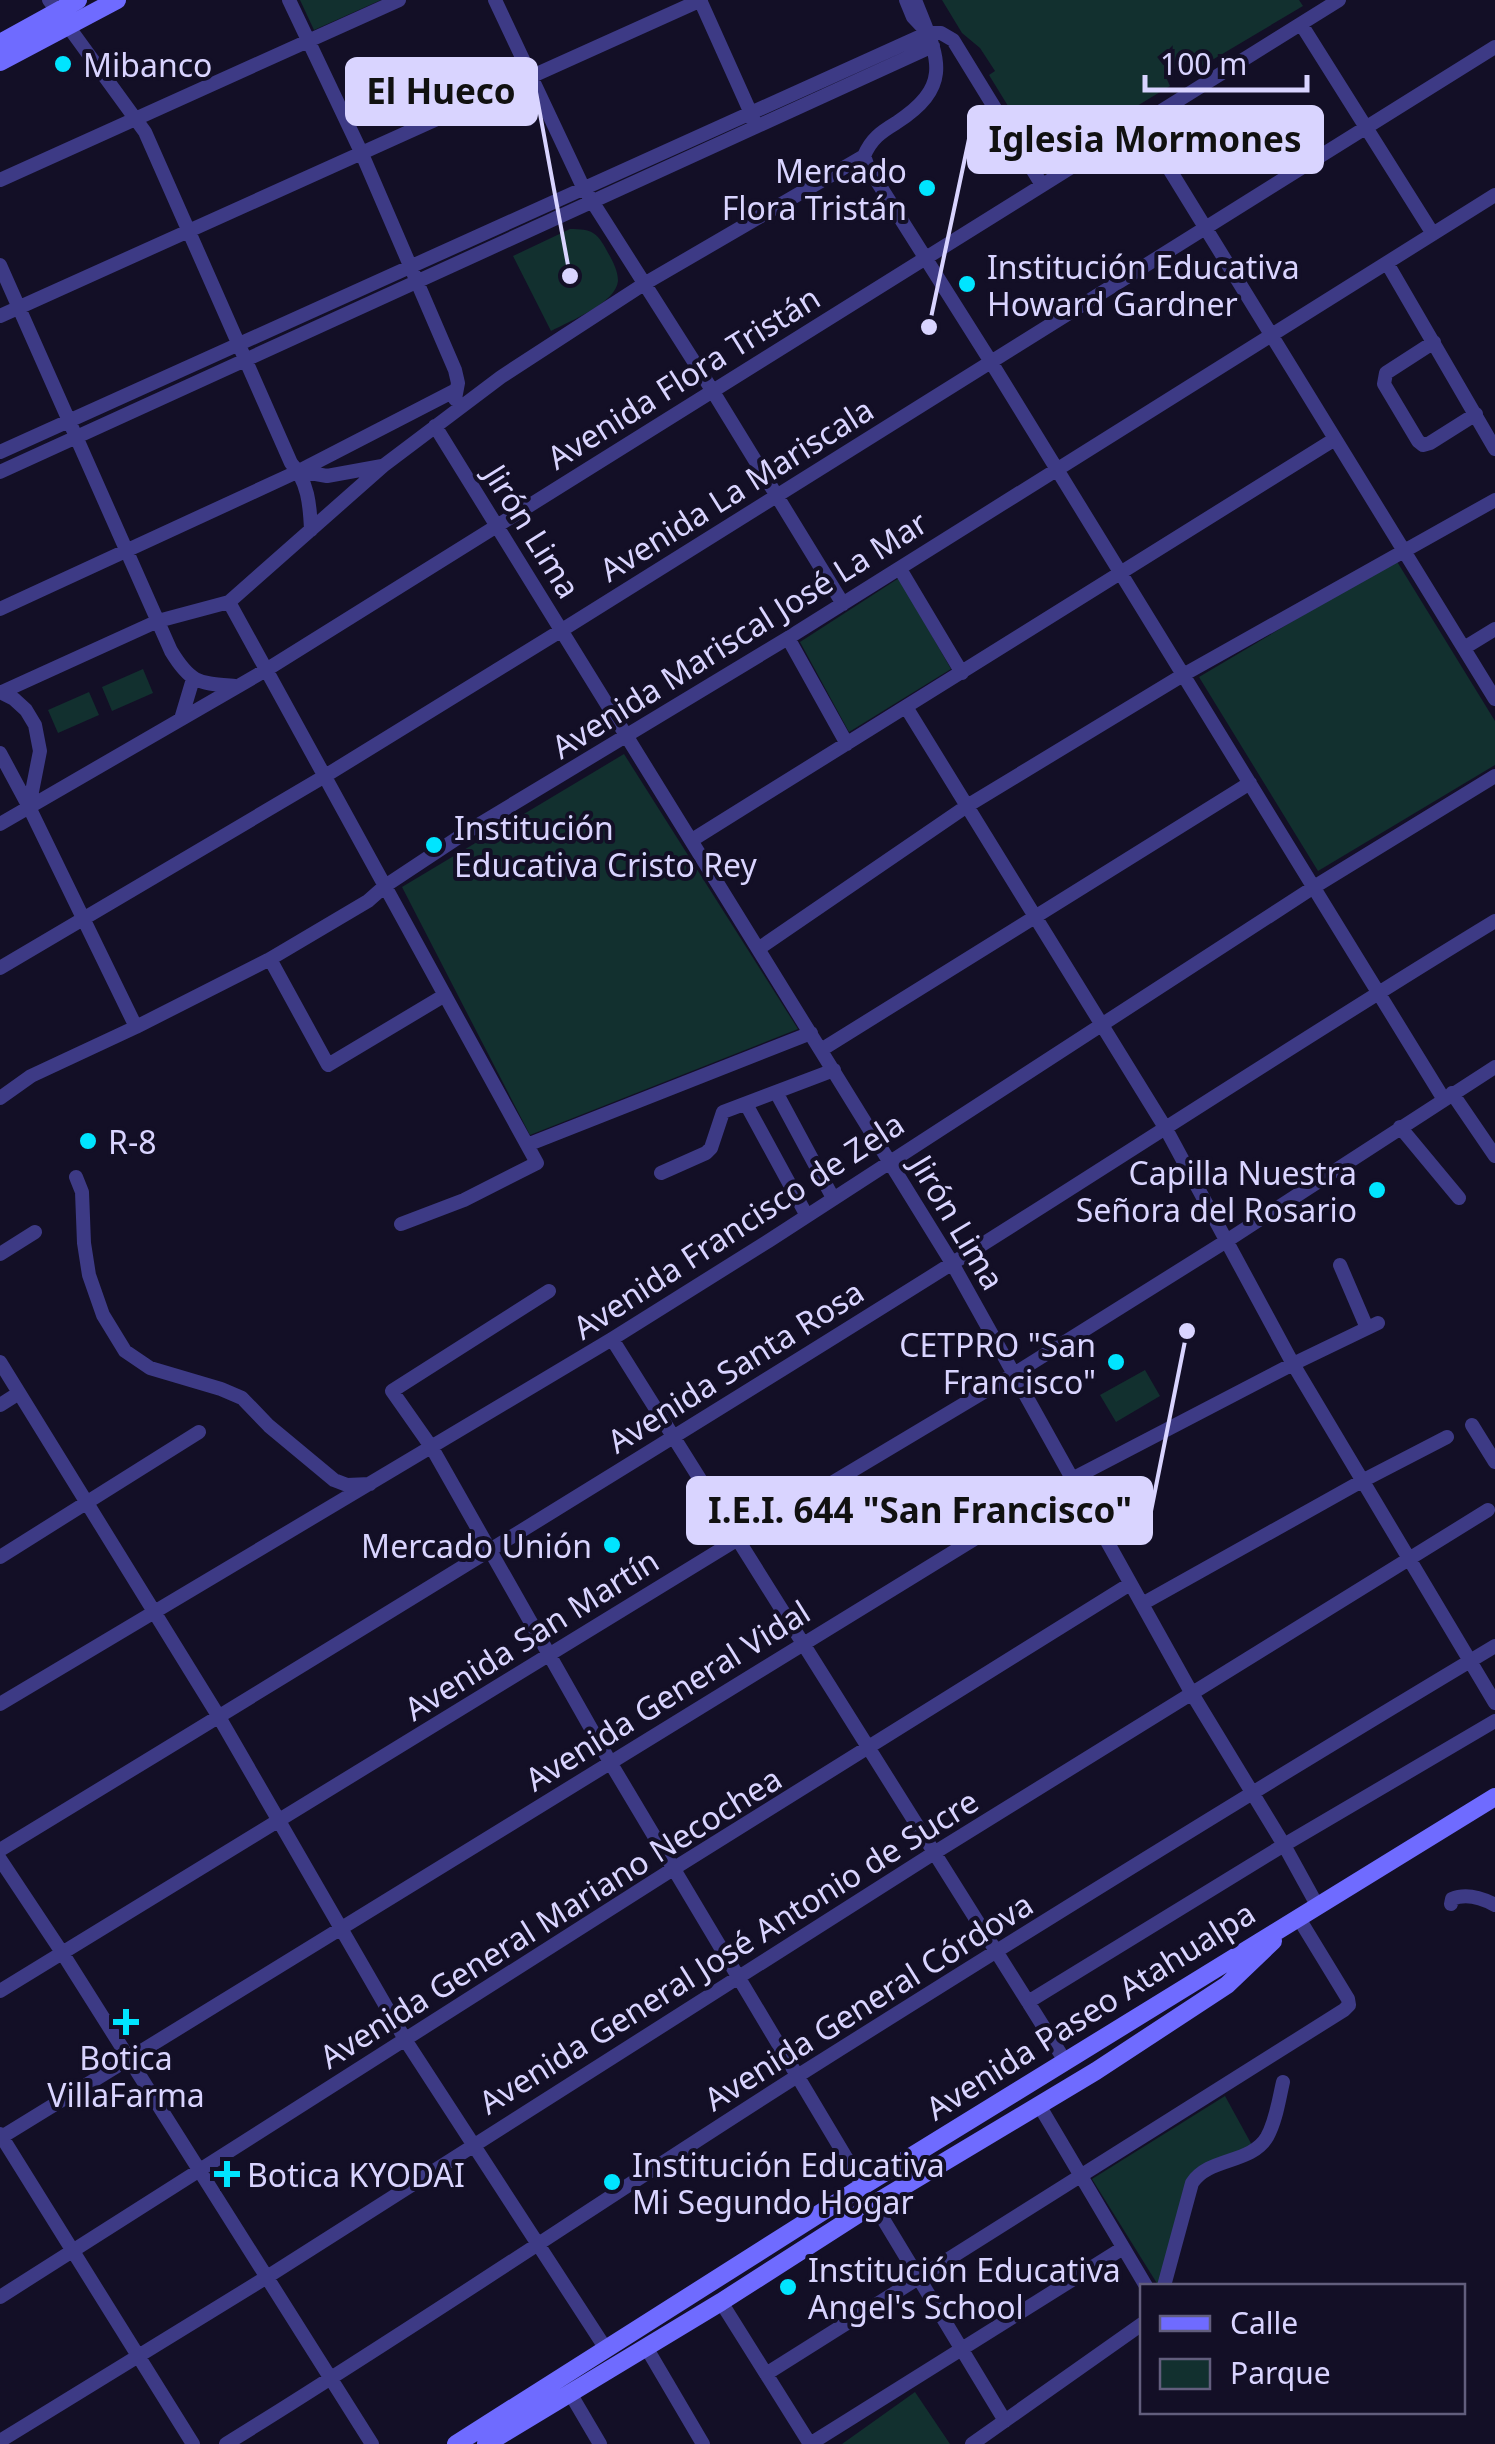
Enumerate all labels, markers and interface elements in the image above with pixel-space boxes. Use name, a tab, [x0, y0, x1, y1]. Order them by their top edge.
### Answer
scale bar	[1145, 30, 1308, 92]
place label: Mibanco	[83, 43, 212, 86]
text: 100 m	[1160, 43, 1247, 84]
marker: Mibanco	[52, 53, 74, 75]
callout: El Hueco	[347, 59, 536, 124]
text: El Hueco	[366, 67, 516, 114]
callout: Iglesia Mormones	[969, 107, 1322, 172]
text: Iglesia Mormones	[989, 115, 1301, 162]
place label: Mercado Flora Tristán	[722, 149, 907, 229]
marker: Mercado Flora Tristán	[916, 177, 938, 199]
place label: Institución Educativa Howard Gardner	[987, 245, 1300, 325]
marker: Institución Educativa Howard Gardner	[956, 273, 978, 295]
street label: Avenida Flora Tristán	[538, 276, 828, 478]
street label: Avenida La Mariscala	[591, 387, 881, 591]
street label: Jirón Lima	[473, 453, 591, 606]
street label: Avenida Mariscal José La Mar	[543, 500, 935, 768]
place label: Institución Educativa Cristo Rey	[454, 806, 757, 886]
marker: Institución Educativa Cristo Rey	[423, 834, 445, 856]
street label: Avenida Francisco de Zela	[564, 1102, 912, 1348]
place label: R-8	[108, 1120, 157, 1163]
marker: R-8	[77, 1130, 99, 1152]
street label: Jirón Lima	[899, 1144, 1015, 1297]
place label: Capilla Nuestra Señora del Rosario	[1076, 1151, 1357, 1231]
marker: Capilla Nuestra Señora del Rosario	[1366, 1179, 1388, 1201]
street label: Avenida Santa Rosa	[599, 1270, 871, 1462]
place label: CETPRO "San Francisco"	[899, 1323, 1096, 1403]
marker: CETPRO "San Francisco"	[1105, 1351, 1127, 1373]
callout: I.E.I. 644 "San Francisco"	[688, 1478, 1151, 1543]
text: I.E.I. 644 "San Francisco"	[708, 1486, 1132, 1533]
place label: Mercado Unión	[361, 1524, 592, 1567]
marker: Mercado Unión	[601, 1534, 623, 1556]
street label: Avenida San Martín	[396, 1538, 666, 1730]
street label: Avenida General Vidal	[516, 1590, 818, 1800]
street label: Avenida General Mariano Necochea	[311, 1756, 789, 2078]
street label: Avenida General José Antonio de Sucre	[470, 1779, 986, 2123]
street label: Avenida General Córdova	[696, 1882, 1040, 2120]
street label: Avenida Paseo Atahualpa	[917, 1891, 1263, 2129]
marker: Botica VillaFarma	[115, 2011, 137, 2033]
place label: Botica VillaFarma	[47, 2036, 205, 2116]
place label: Institución Educativa Mi Segundo Hogar	[632, 2143, 945, 2223]
place label: Botica KYODAI	[247, 2153, 465, 2196]
marker: Botica KYODAI	[216, 2163, 238, 2185]
marker: Institución Educativa Mi Segundo Hogar	[601, 2171, 623, 2193]
place label: Institución Educativa Angel's School	[808, 2248, 1121, 2328]
marker: Institución Educativa Angel's School	[777, 2276, 799, 2298]
legend	[1140, 2284, 1465, 2414]
text: Calle	[1230, 2302, 1298, 2343]
text: Parque	[1230, 2352, 1331, 2393]

